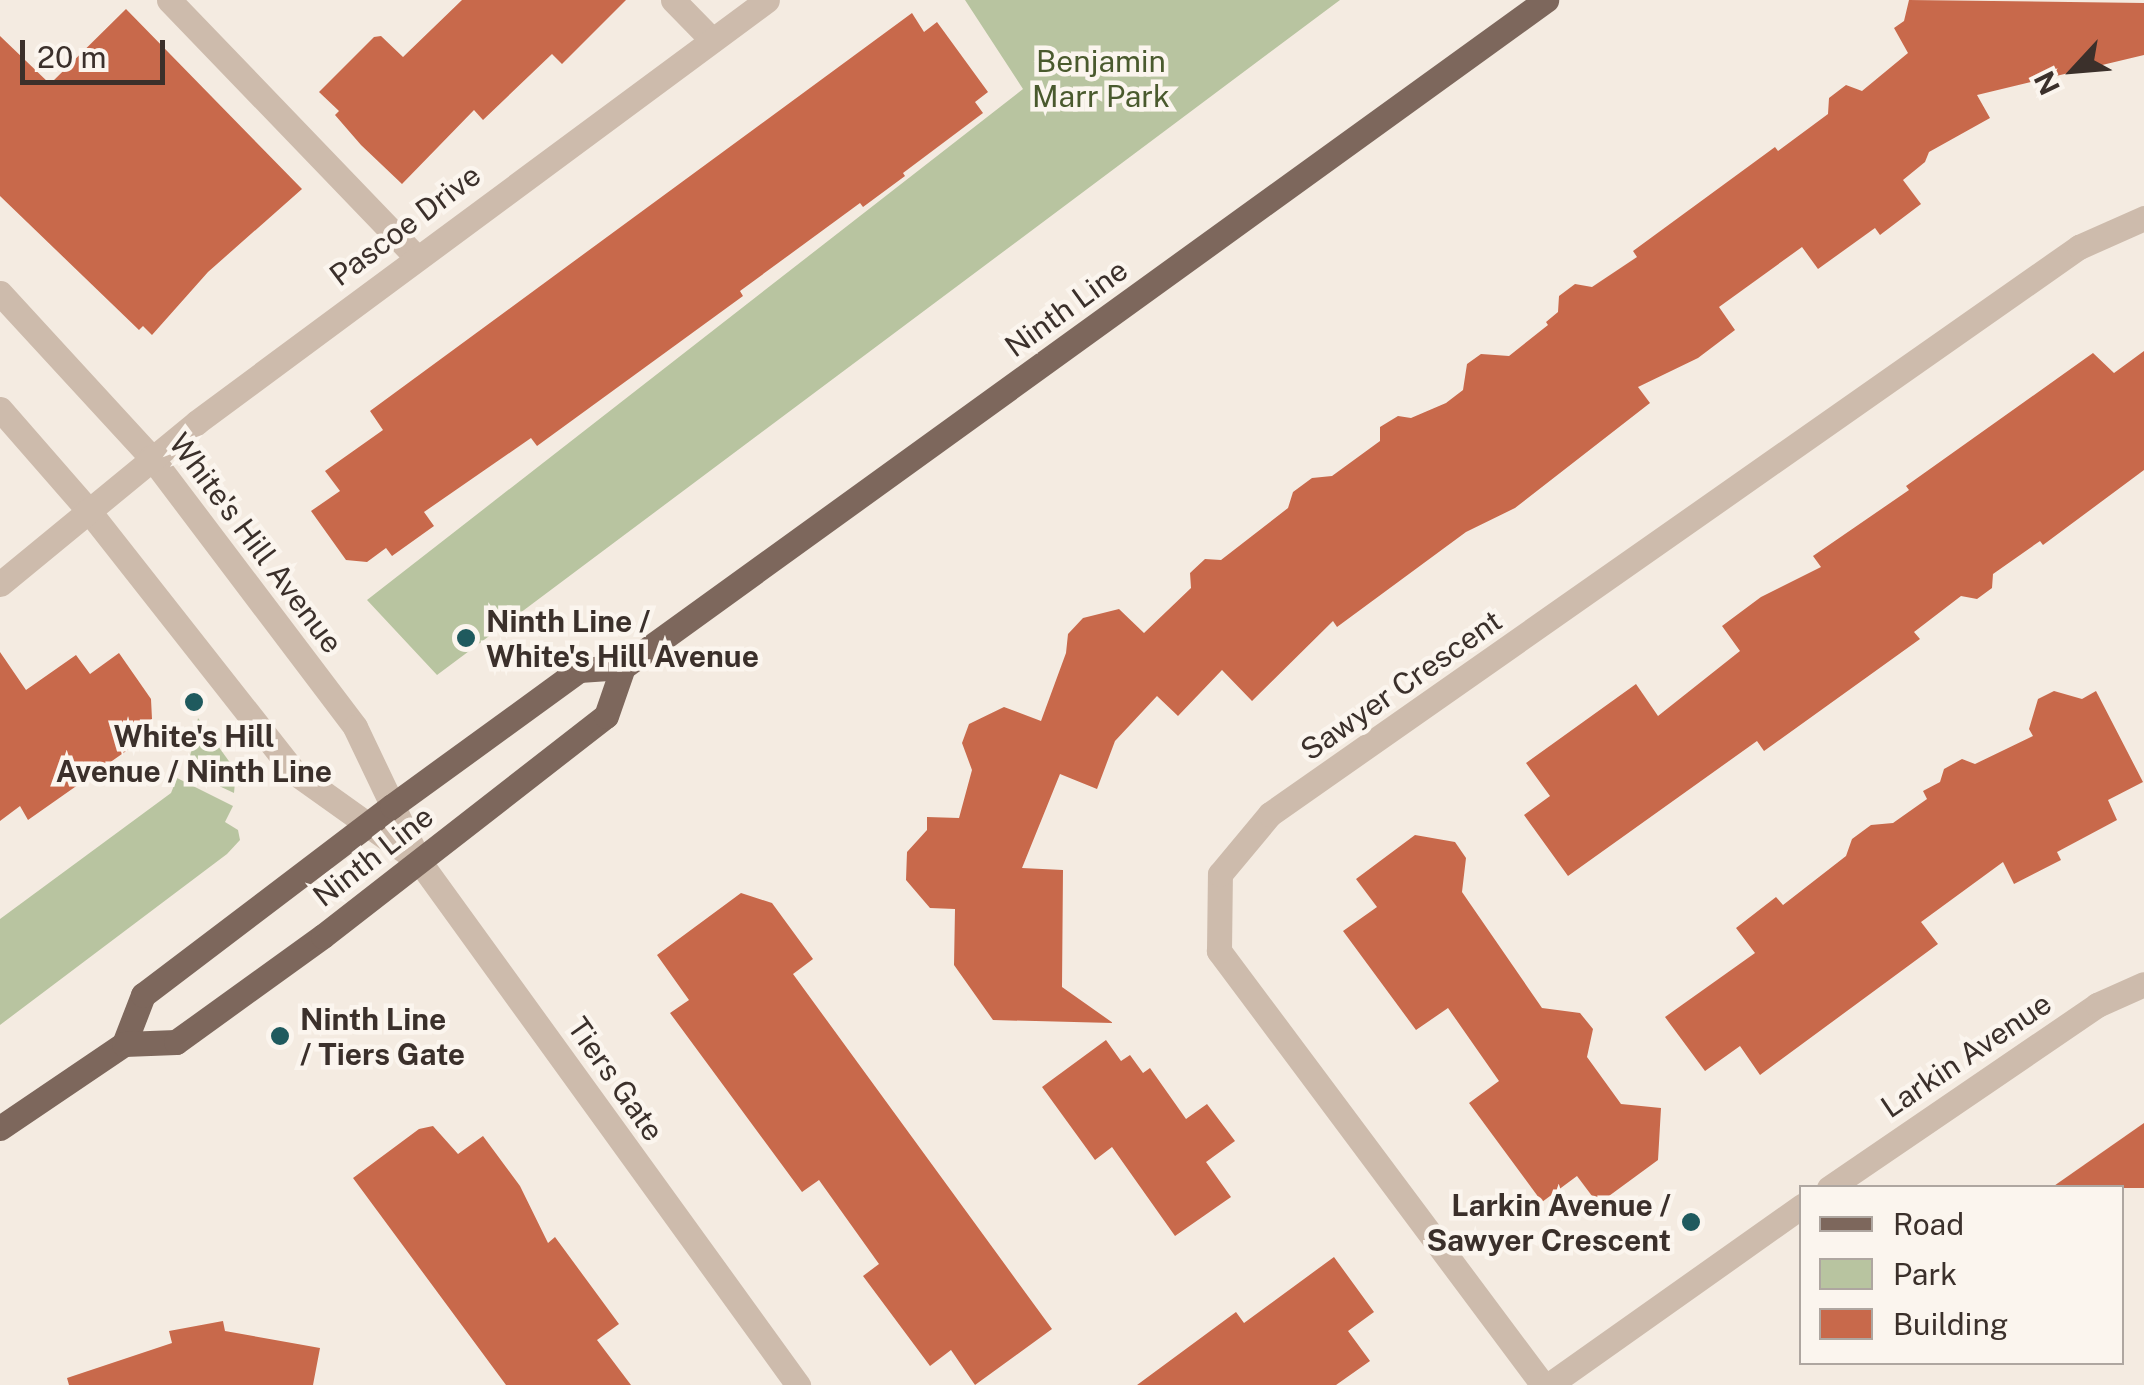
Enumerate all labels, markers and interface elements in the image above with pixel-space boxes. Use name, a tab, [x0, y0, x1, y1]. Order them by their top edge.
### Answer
scale bar	[25, 20, 170, 82]
north arrow	[2024, 20, 2124, 120]
text: 20 m	[37, 39, 106, 75]
park label: Benjamin Marr Park	[1032, 43, 1170, 114]
text: N	[2027, 66, 2066, 100]
street label: Pascoe Drive	[322, 157, 488, 293]
street label: Ninth Line	[998, 252, 1134, 364]
street label: White's Hill Avenue	[162, 426, 350, 660]
street label: Sawyer Crescent	[1293, 602, 1509, 768]
place label: Ninth Line / White's Hill Avenue	[486, 603, 759, 674]
marker: Ninth Line / White's Hill Avenue	[455, 627, 477, 649]
marker: White's Hill Avenue / Ninth Line	[183, 691, 205, 713]
place label: White's Hill Avenue / Ninth Line	[56, 718, 332, 788]
street label: Ninth Line	[306, 798, 440, 914]
street label: Larkin Avenue	[1874, 985, 2058, 1125]
place label: Ninth Line / Tiers Gate	[300, 1001, 465, 1072]
street label: Tiers Gate	[560, 1010, 672, 1148]
marker: Ninth Line / Tiers Gate	[269, 1025, 291, 1047]
legend	[1799, 1185, 2124, 1365]
place label: Larkin Avenue / Sawyer Crescent	[1427, 1187, 1671, 1258]
text: Road	[1893, 1206, 1964, 1242]
marker: Larkin Avenue / Sawyer Crescent	[1680, 1211, 1702, 1233]
text: Park	[1893, 1256, 1957, 1292]
text: Building	[1893, 1306, 2008, 1342]

